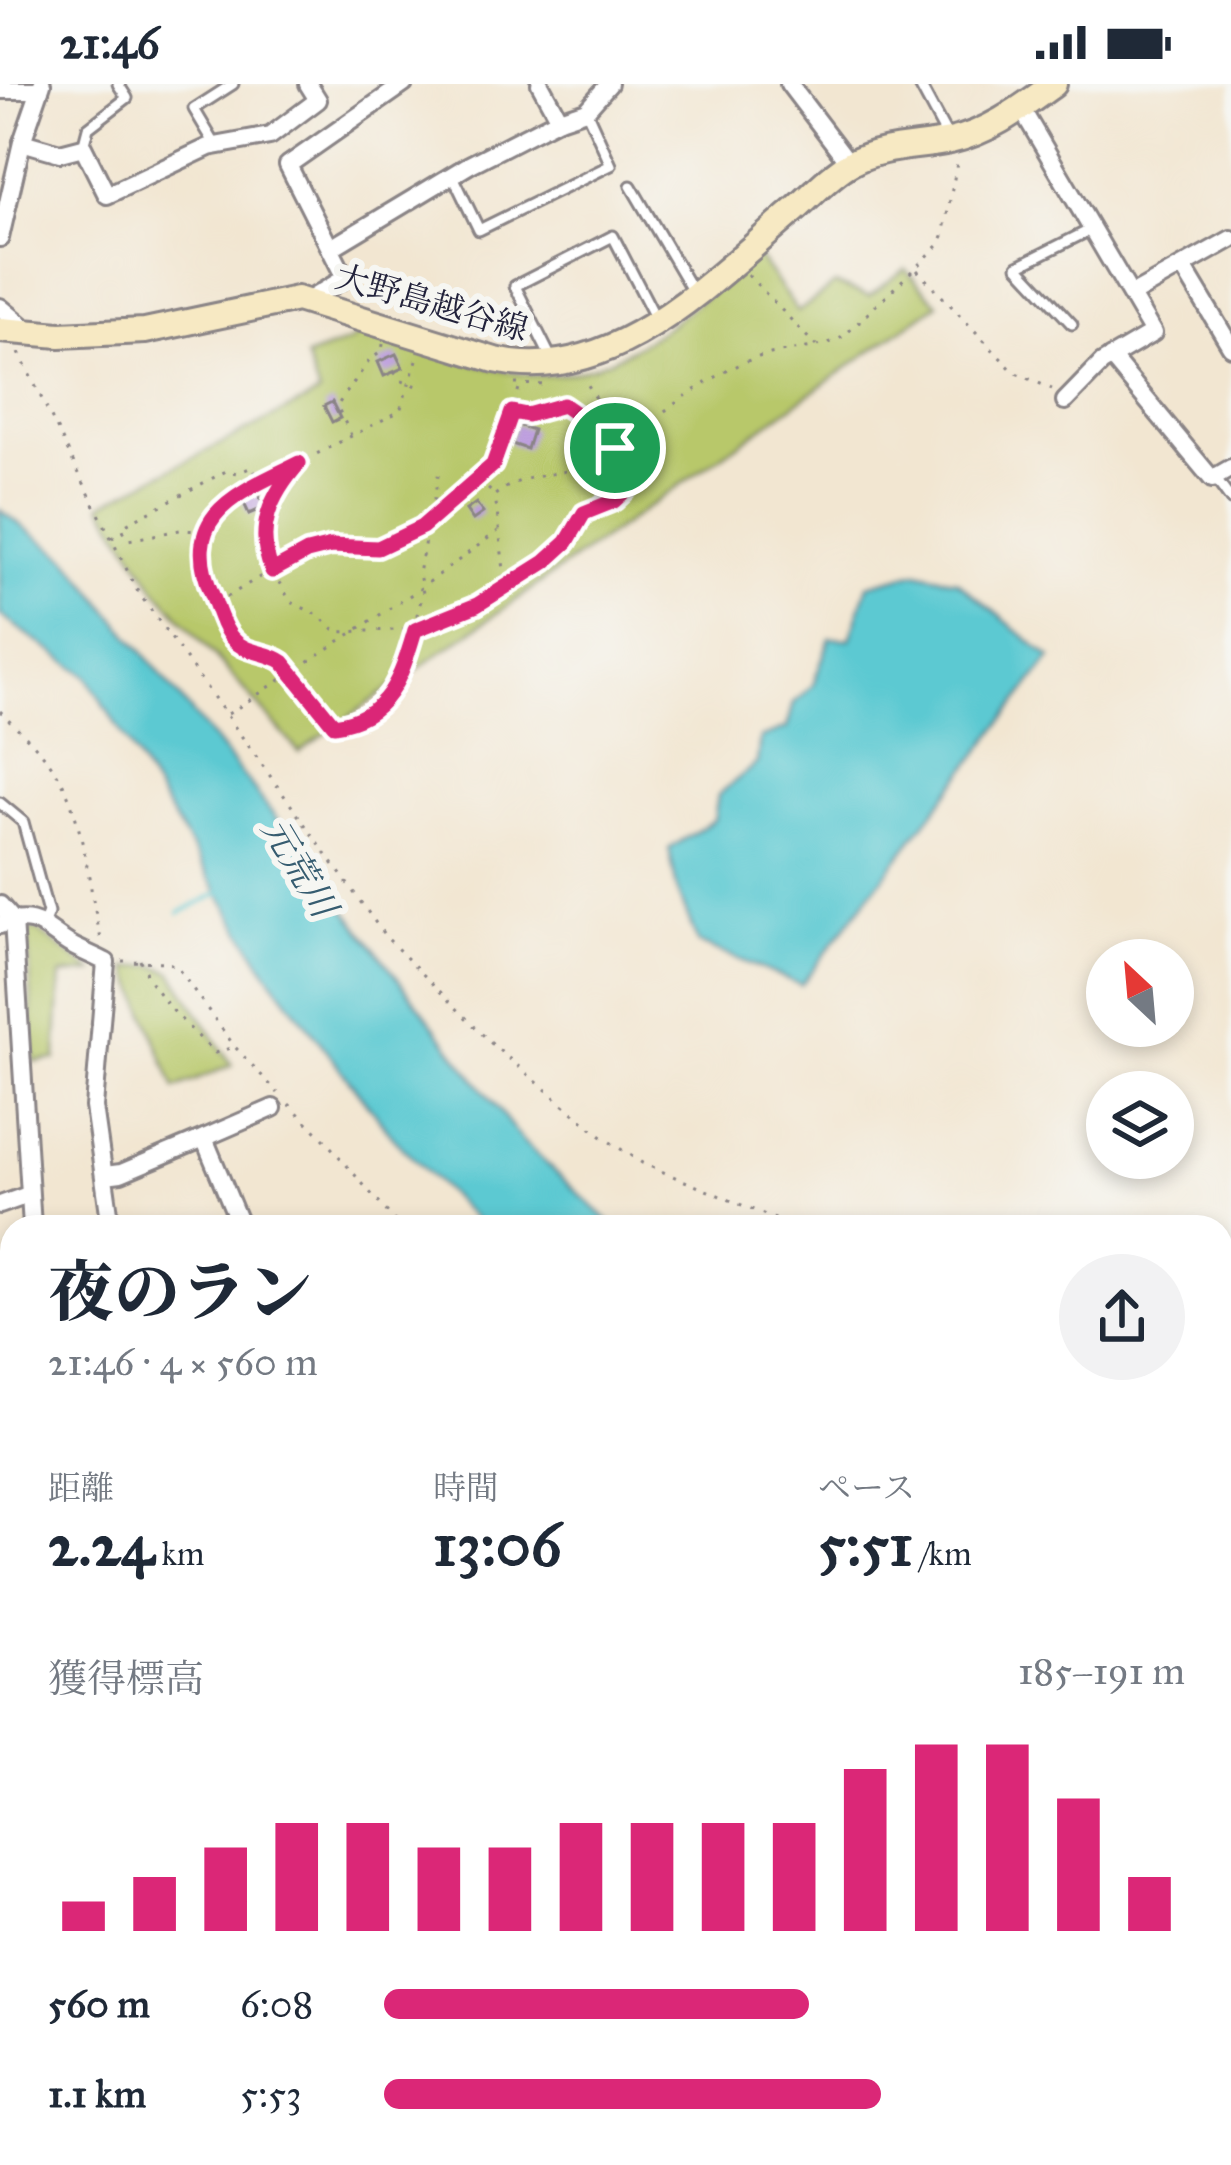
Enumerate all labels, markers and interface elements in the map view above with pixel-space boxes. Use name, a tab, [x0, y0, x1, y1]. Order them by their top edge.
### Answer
text: 21:46	[60, 15, 159, 70]
street label: 大野島越谷線	[331, 256, 532, 349]
pin	[564, 397, 666, 499]
icon: arrive	[582, 415, 648, 481]
water label: 元荒川	[252, 810, 348, 929]
north arrow	[1086, 939, 1194, 1047]
map controls	[1086, 939, 1194, 1179]
button: layers	[1086, 1071, 1194, 1179]
text: 夜のラン	[48, 1252, 312, 1333]
button: share	[1059, 1254, 1185, 1380]
text: 21:46 · 4 × 560 m	[48, 1338, 318, 1386]
text: 距離	[48, 1468, 114, 1508]
text: 時間	[433, 1468, 499, 1508]
text: ペース	[818, 1468, 915, 1508]
text: 2.24	[48, 1508, 154, 1581]
text: 13:06	[433, 1508, 562, 1581]
text: 5:51	[818, 1508, 913, 1581]
text: km	[154, 1534, 204, 1574]
text: /km	[913, 1534, 972, 1574]
text: 185–191 m	[1018, 1647, 1185, 1695]
text: 獲得標高	[48, 1655, 204, 1703]
text: 560 m	[48, 1980, 150, 2028]
text: 6:08	[240, 1980, 313, 2028]
text: 1.1 km	[48, 2070, 146, 2118]
text: 5:53	[240, 2070, 302, 2118]

